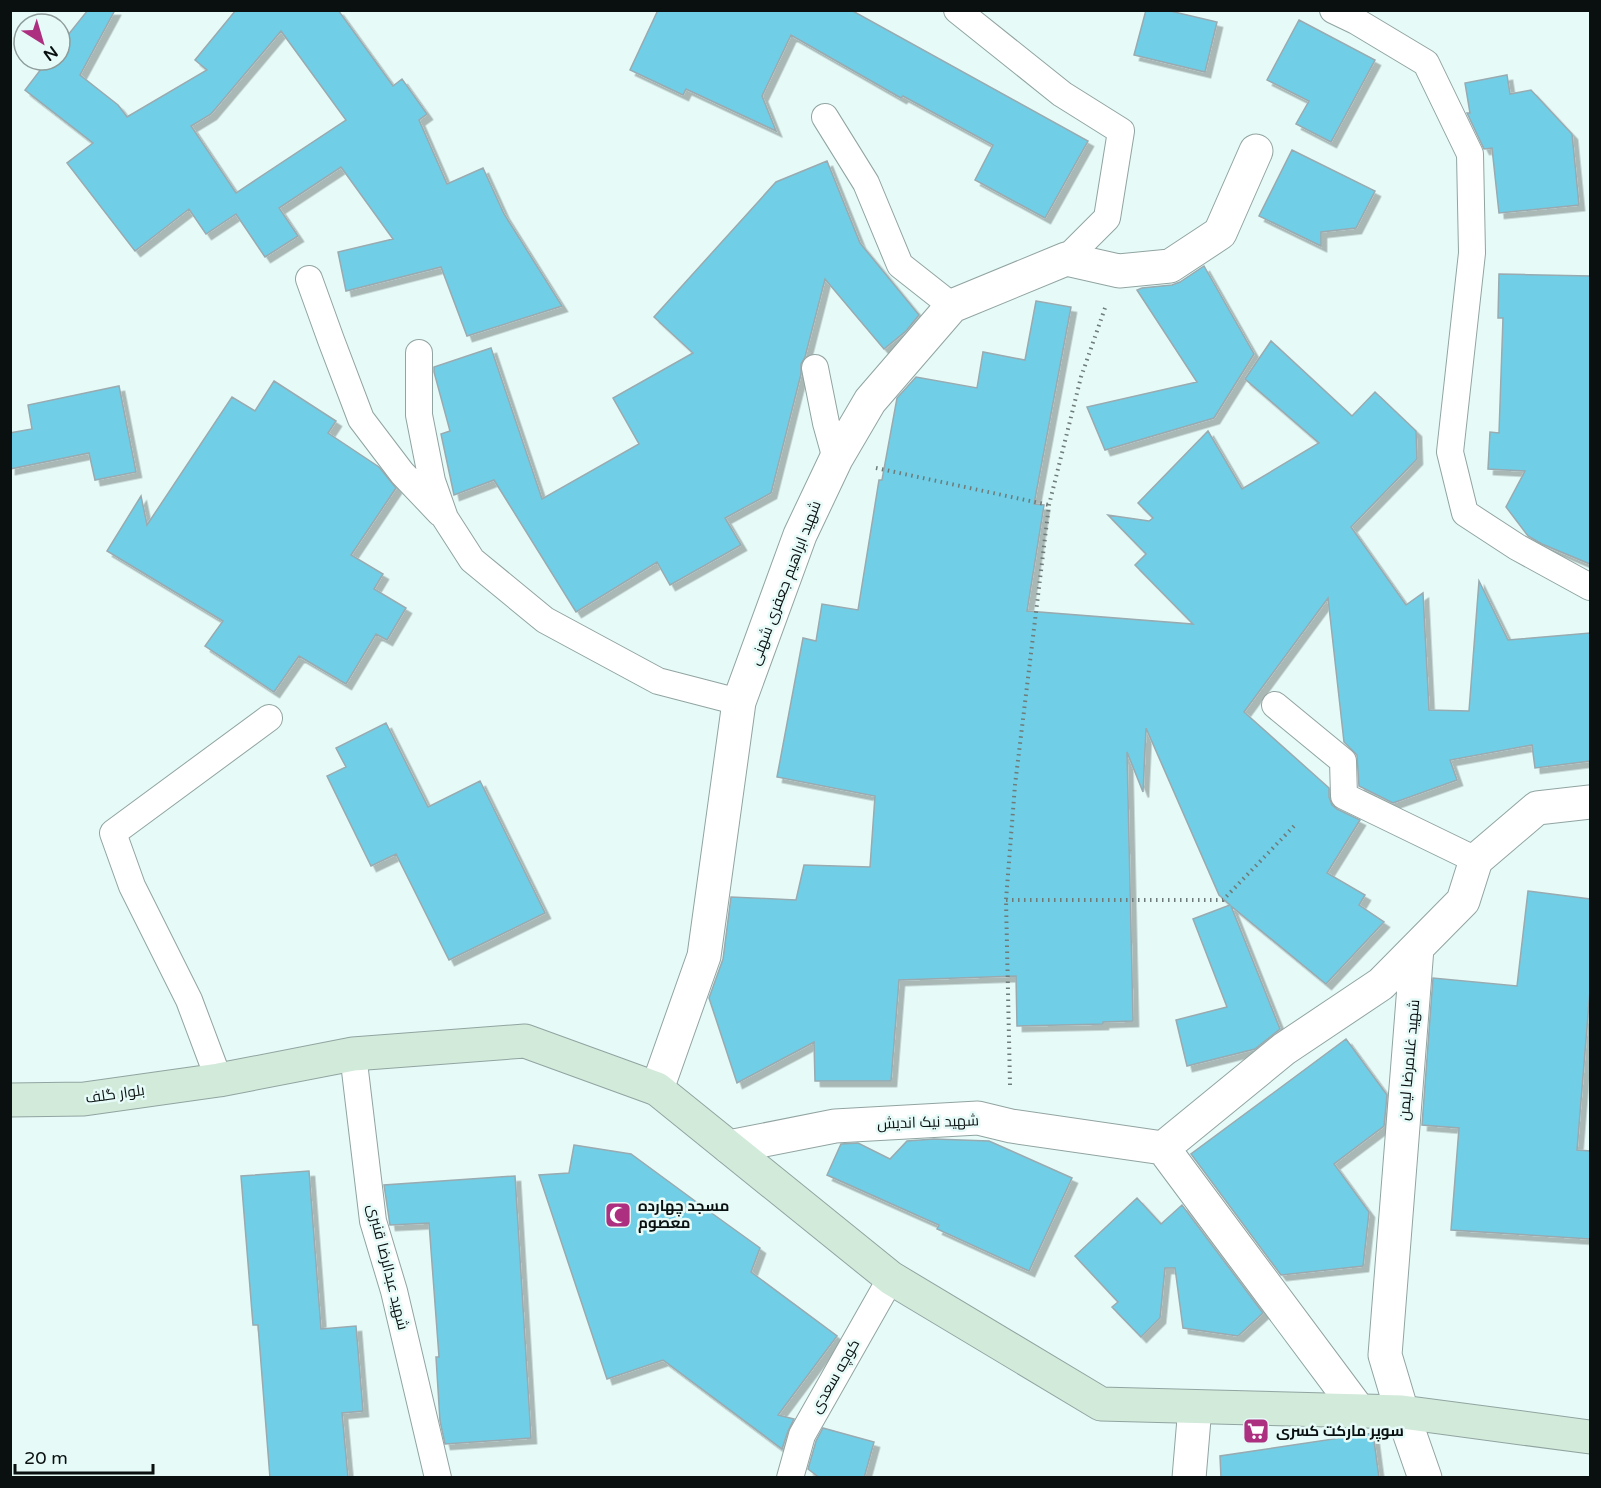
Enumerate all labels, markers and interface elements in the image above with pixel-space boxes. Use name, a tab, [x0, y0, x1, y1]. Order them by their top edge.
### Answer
north arrow	[12, 12, 72, 72]
text: N	[39, 41, 62, 65]
street label: شهید ابراهیم جعفری شهنی	[745, 498, 826, 668]
street label: شهید غلامرضا لیمن	[1395, 999, 1424, 1121]
street label: بلوار گلف	[84, 1081, 146, 1107]
street label: شهید نیک اندیش	[877, 1111, 979, 1134]
place label: مسجد چهارده معصوم	[638, 1197, 729, 1233]
mosque icon: مسجد چهارده معصوم	[603, 1200, 633, 1230]
street label: شهید عبدالرضا قنبری	[363, 1202, 412, 1332]
street label: کوچه سعدی	[807, 1336, 864, 1417]
supermarket icon: سوپر مارکت کسری	[1241, 1416, 1271, 1446]
place label: سوپر مارکت کسری	[1276, 1422, 1404, 1442]
scale bar	[15, 1437, 153, 1475]
text: 20 m	[24, 1447, 68, 1469]

